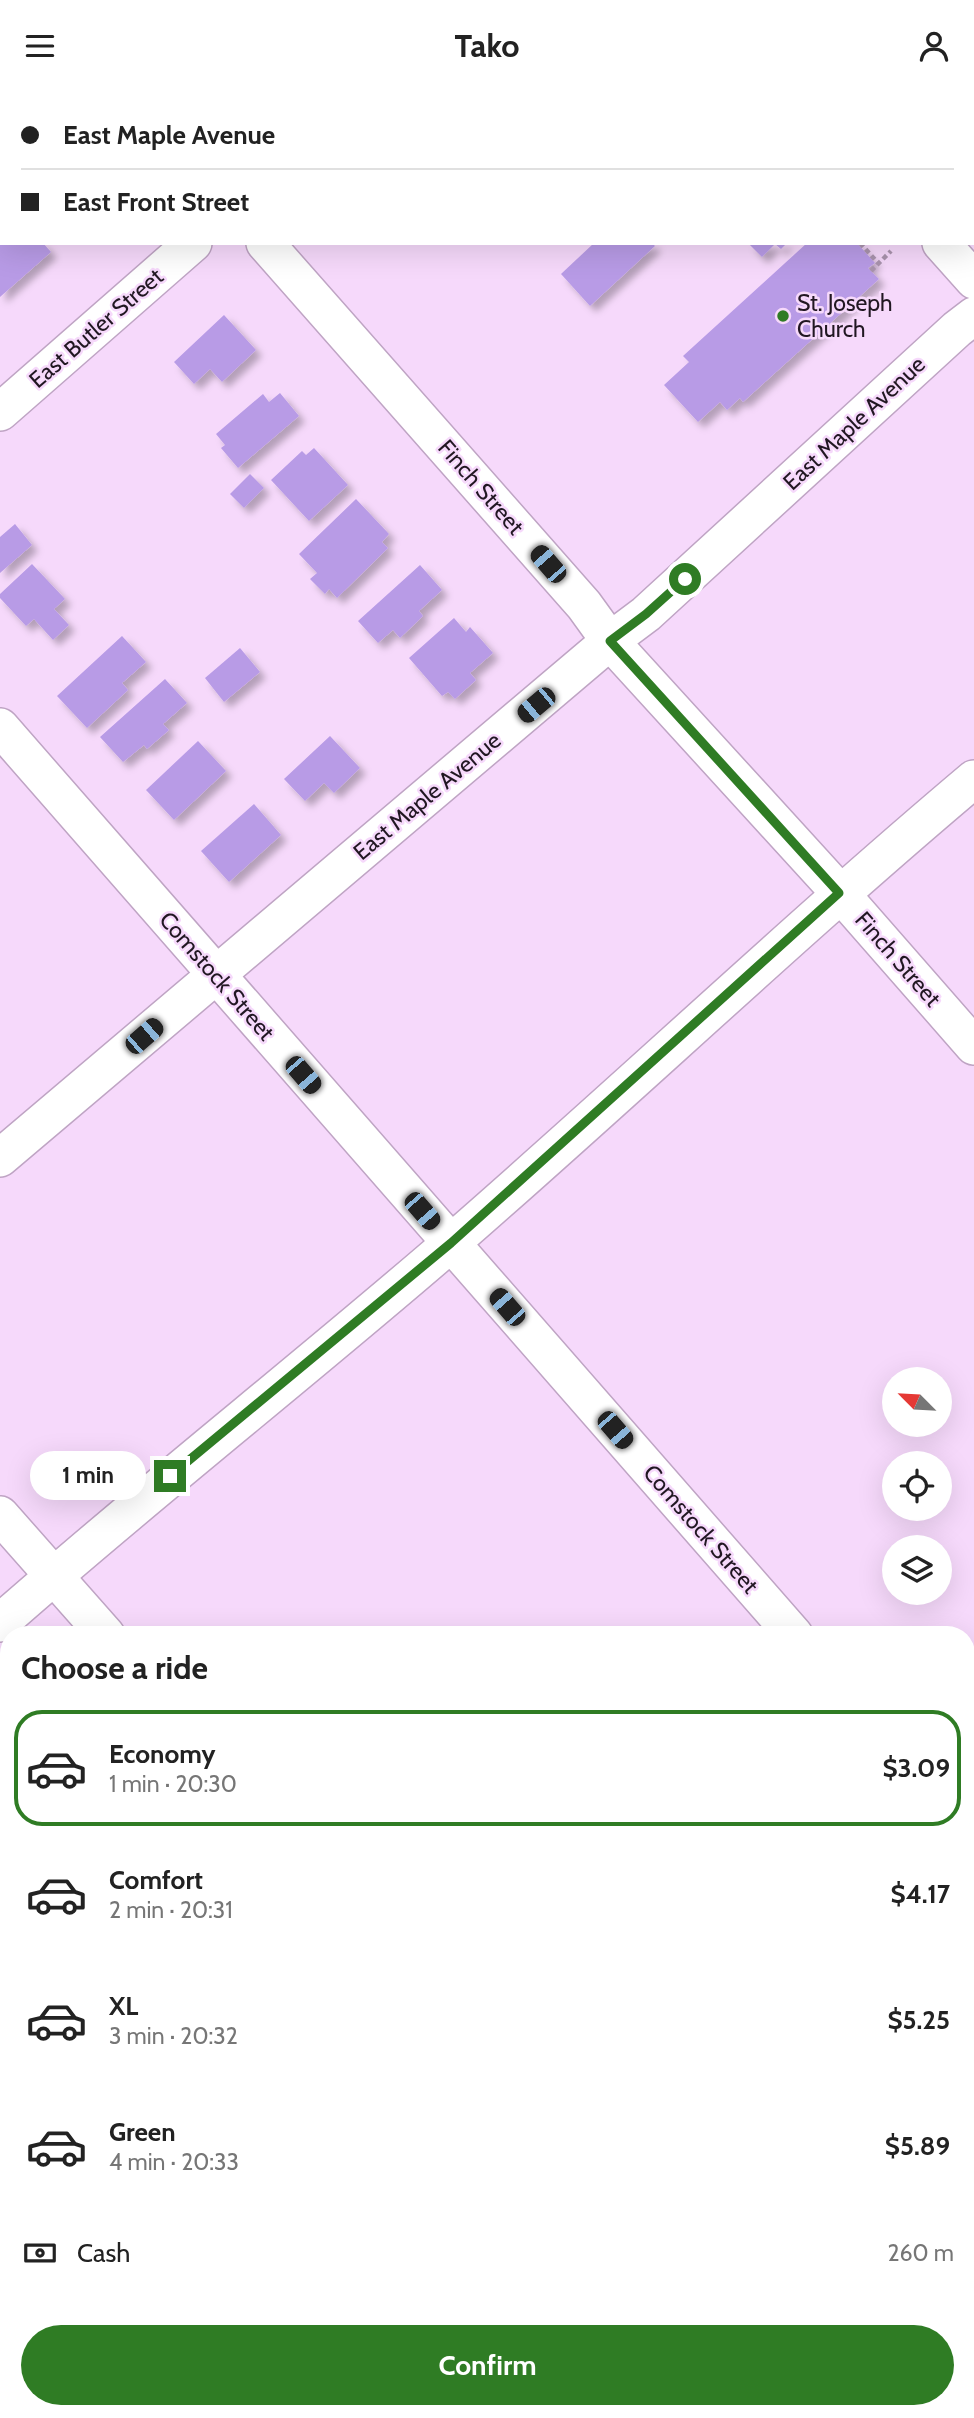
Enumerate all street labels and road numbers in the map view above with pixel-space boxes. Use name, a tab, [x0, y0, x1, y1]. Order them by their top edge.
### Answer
street label: East Butler Street	[23, 262, 169, 394]
street label: East Maple Avenue	[777, 350, 931, 496]
street label: Finch Street	[432, 434, 530, 540]
street label: East Maple Avenue	[348, 726, 507, 866]
street label: Comstock Street	[153, 906, 281, 1046]
street label: Finch Street	[849, 906, 947, 1012]
street label: Comstock Street	[637, 1459, 765, 1599]

